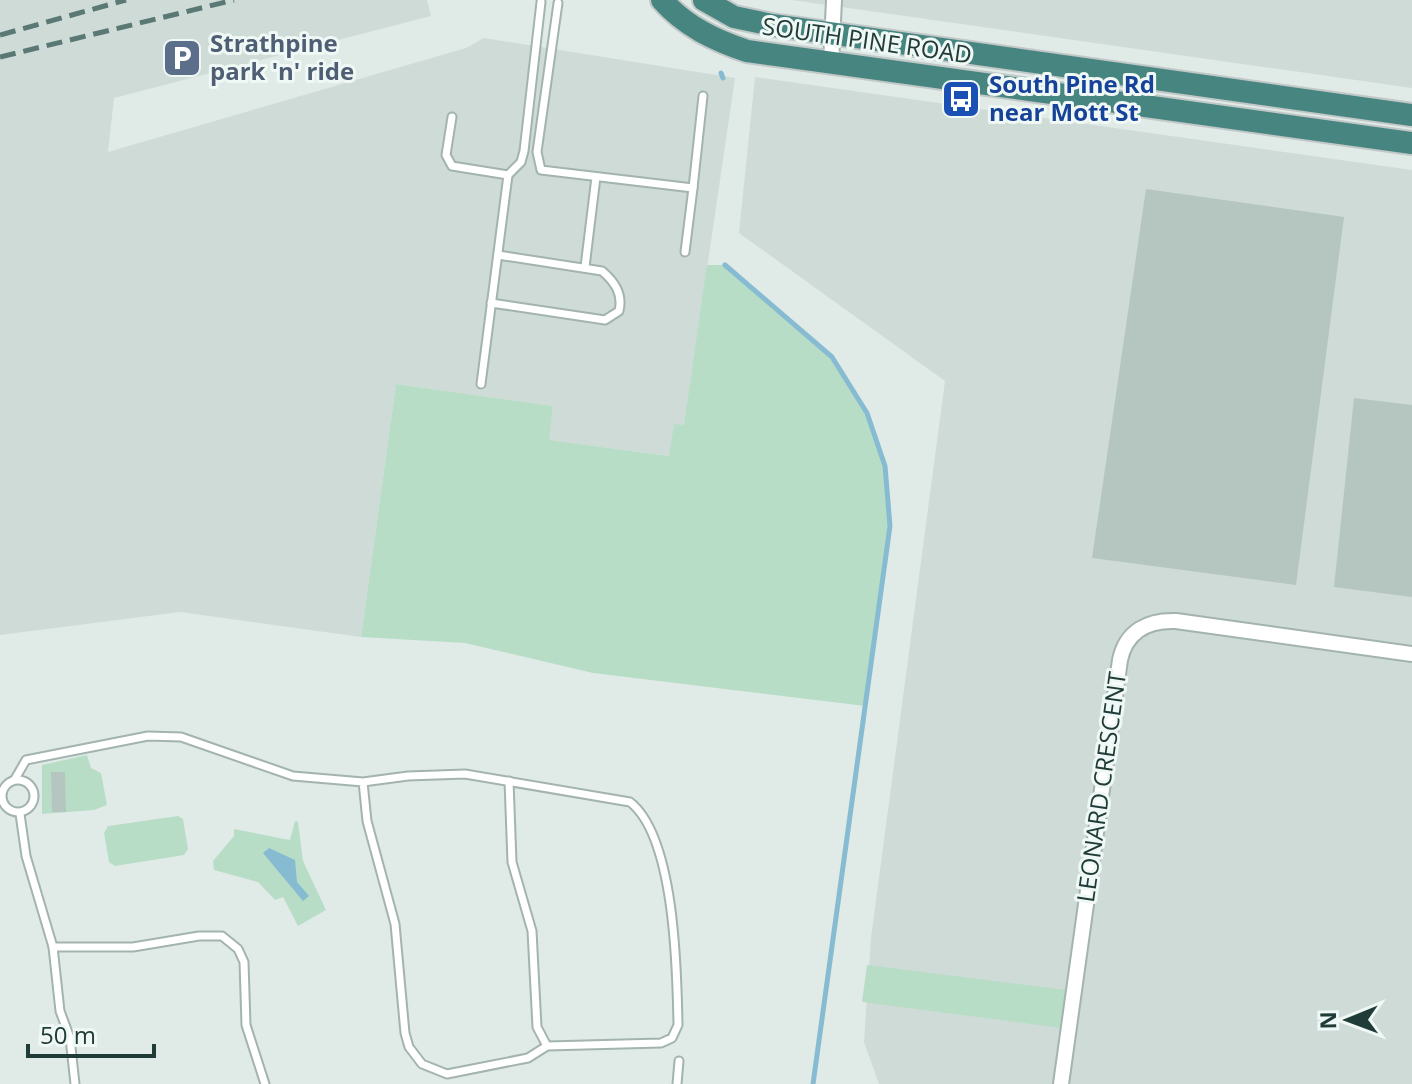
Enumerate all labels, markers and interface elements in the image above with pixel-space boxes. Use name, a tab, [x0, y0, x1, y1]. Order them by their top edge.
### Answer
street label: SOUTH PINE ROAD	[760, 8, 974, 71]
place label: Strathpine park 'n' ride	[210, 26, 354, 87]
parking icon: Strathpine park 'n' ride	[161, 37, 203, 79]
place label: South Pine Rd near Mott St	[989, 67, 1155, 128]
bus stop icon: South Pine Rd near Mott St	[940, 78, 982, 120]
street label: LEONARD CRESCENT	[1068, 669, 1133, 904]
north arrow	[1308, 980, 1388, 1060]
scale bar	[28, 1008, 154, 1058]
text: N	[1312, 1011, 1342, 1030]
text: 50 m	[40, 1018, 96, 1051]

